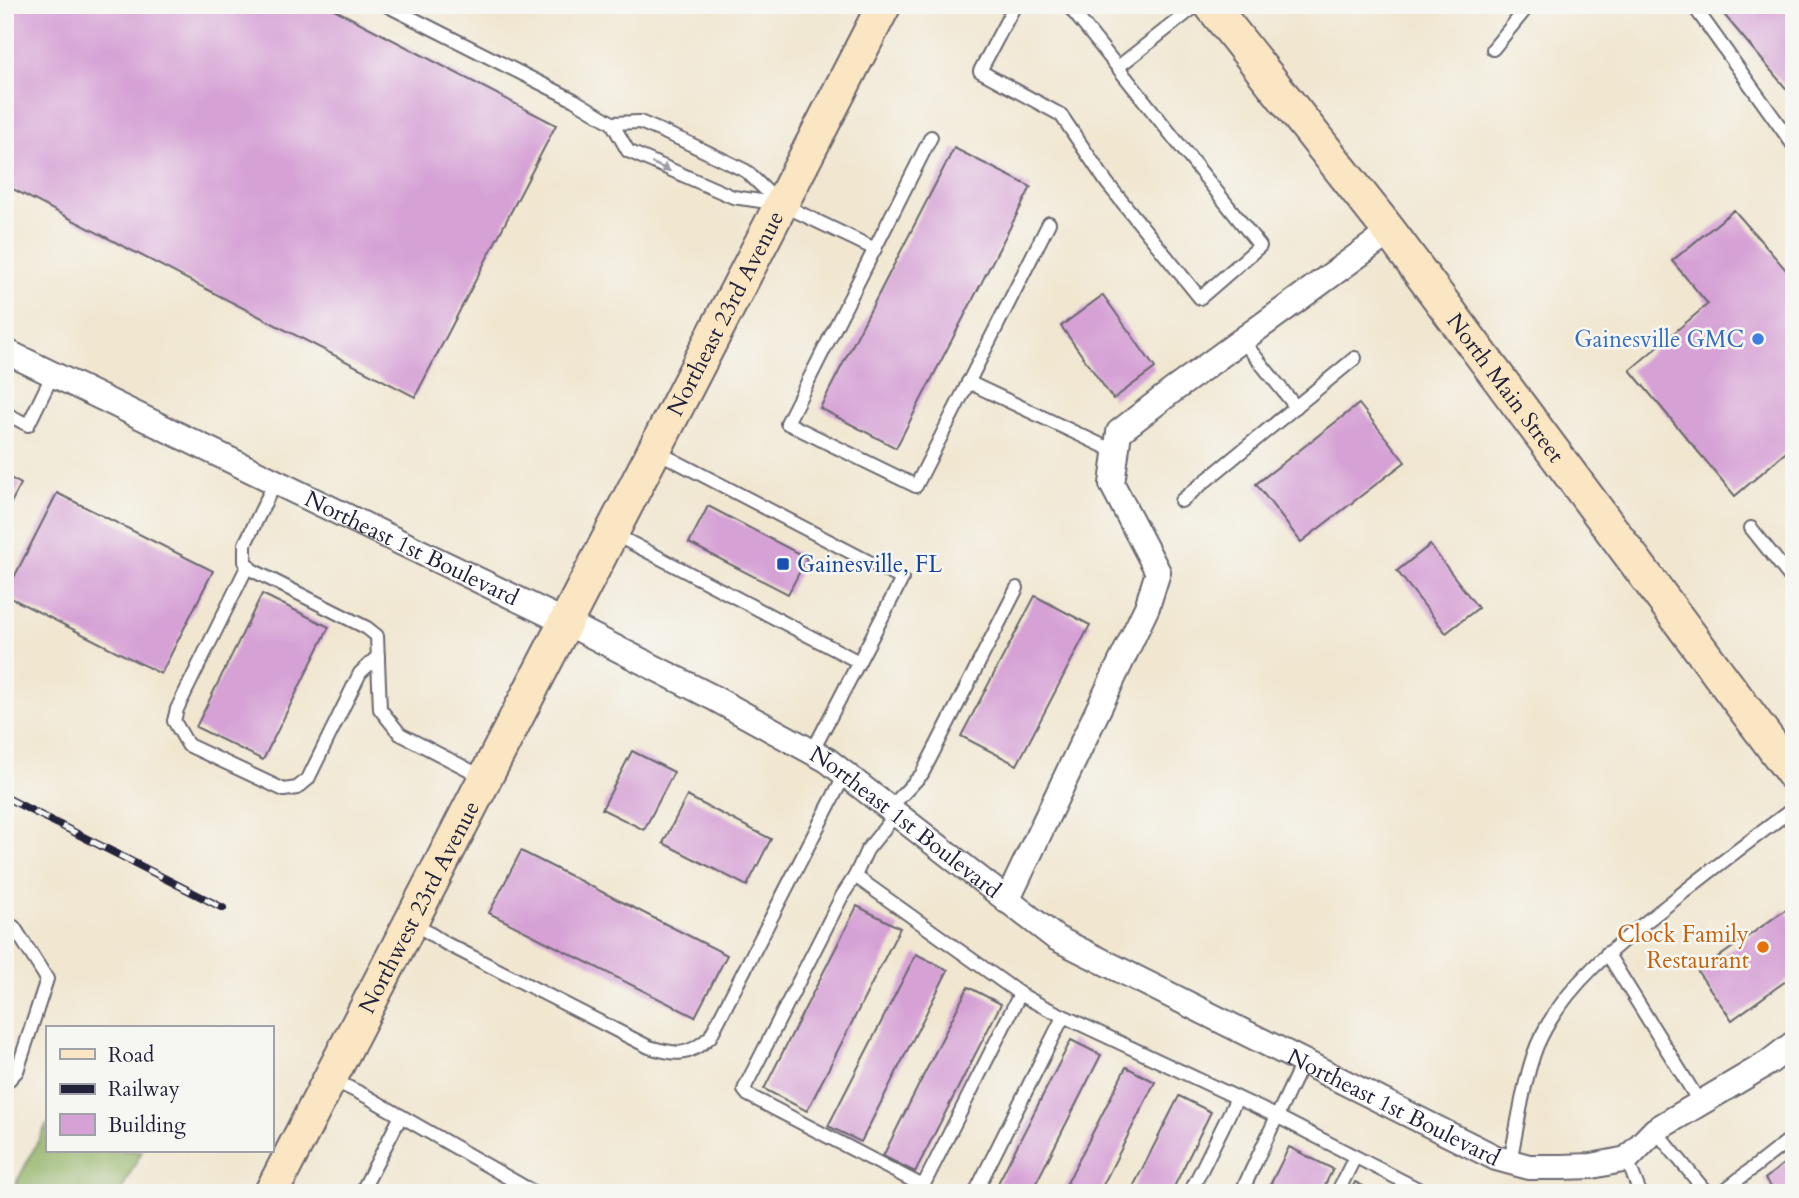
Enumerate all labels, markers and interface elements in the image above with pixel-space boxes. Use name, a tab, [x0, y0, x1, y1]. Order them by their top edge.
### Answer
one-way arrow	[651, 161, 671, 172]
street label: Northeast 23rd Avenue	[659, 205, 791, 421]
street label: North Main Street	[1440, 306, 1572, 469]
place label: Gainesville GMC	[1574, 324, 1744, 355]
marker: Gainesville GMC	[1750, 331, 1766, 347]
street label: Northeast 1st Boulevard	[300, 483, 525, 613]
place label: Gainesville, FL	[797, 549, 942, 580]
marker: Gainesville, FL	[775, 556, 791, 572]
street label: Northeast 1st Boulevard	[804, 738, 1008, 906]
street label: Northwest 23rd Avenue	[351, 795, 486, 1019]
place label: Clock Family Restaurant	[1617, 919, 1749, 976]
marker: Clock Family Restaurant	[1755, 939, 1771, 955]
legend	[46, 1026, 273, 1152]
text: Road	[108, 1041, 154, 1070]
street label: Northeast 1st Boulevard	[1282, 1041, 1506, 1173]
text: Railway	[108, 1075, 180, 1104]
text: Building	[108, 1111, 186, 1140]

